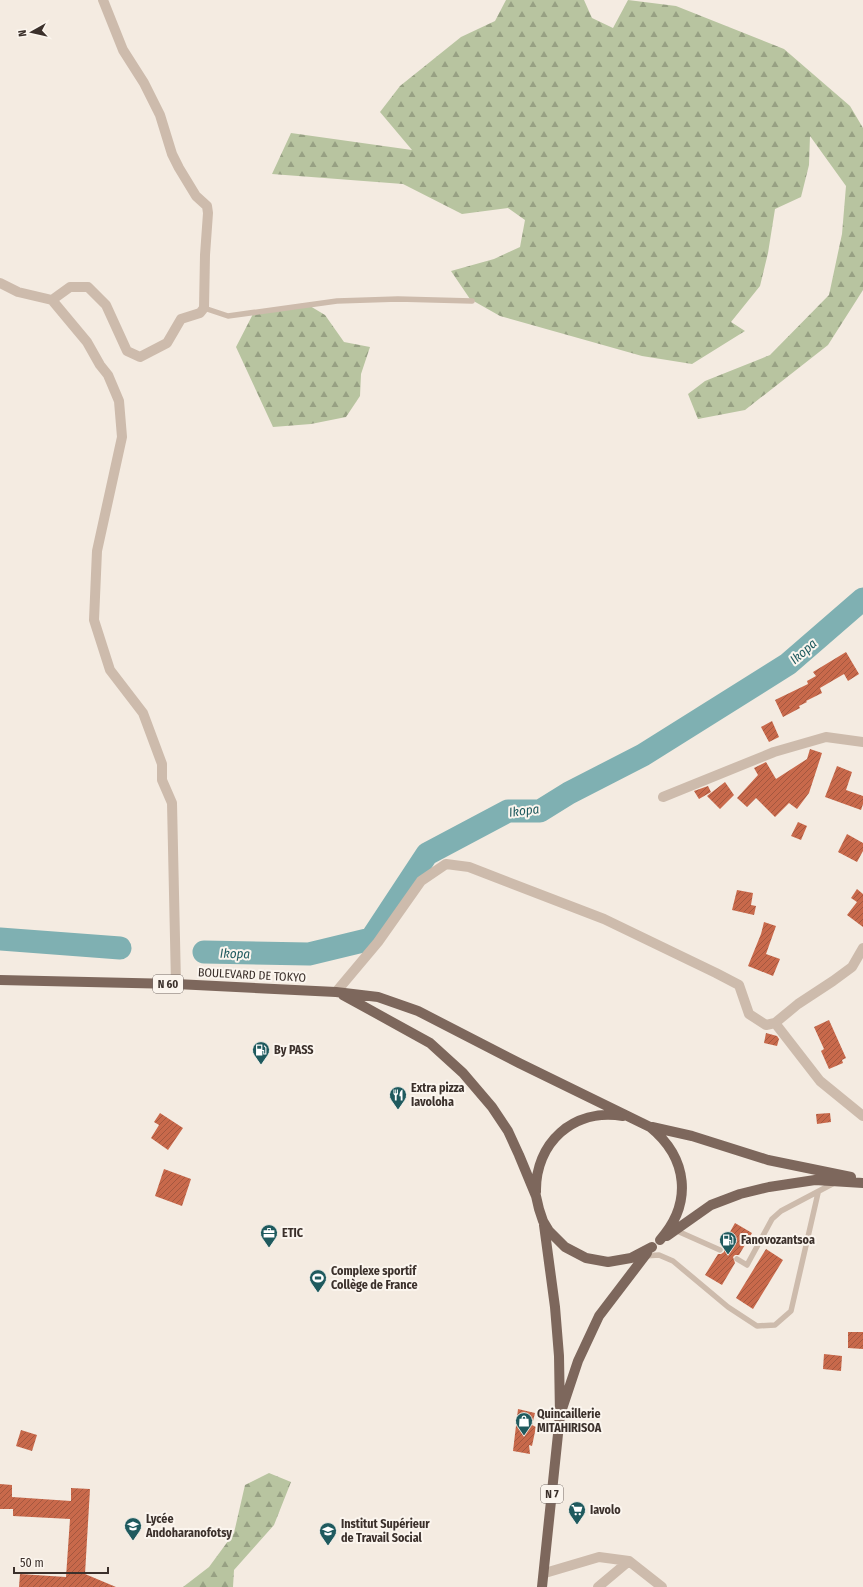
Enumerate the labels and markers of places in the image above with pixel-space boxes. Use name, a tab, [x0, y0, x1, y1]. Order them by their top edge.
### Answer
fuel station icon: By PASS	[251, 1040, 271, 1065]
place label: By PASS	[274, 1043, 314, 1057]
place label: Extra pizza Iavoloha	[411, 1081, 465, 1109]
restaurant icon: Extra pizza Iavoloha	[388, 1085, 408, 1110]
office icon: ETIC	[259, 1223, 279, 1248]
place label: ETIC	[282, 1226, 304, 1240]
fuel station icon: Fanovozantsoa	[718, 1230, 738, 1255]
place label: Fanovozantsoa	[741, 1233, 815, 1247]
place label: Complexe sportif Collège de France	[331, 1264, 418, 1292]
sports icon: Complexe sportif Collège de France	[308, 1268, 328, 1293]
place label: Quincaillerie MITAHIRISOA	[537, 1407, 602, 1435]
shop icon: Quincaillerie MITAHIRISOA	[514, 1411, 534, 1436]
supermarket icon: Iavolo	[567, 1500, 587, 1525]
place label: Iavolo	[590, 1503, 621, 1517]
place label: Lycée Andoharanofotsy	[145, 1512, 232, 1540]
school or university icon: Lycée Andoharanofotsy	[123, 1516, 143, 1541]
place label: Institut Supérieur de Travail Social	[341, 1517, 430, 1545]
school or university icon: Institut Supérieur de Travail Social	[318, 1521, 338, 1546]

